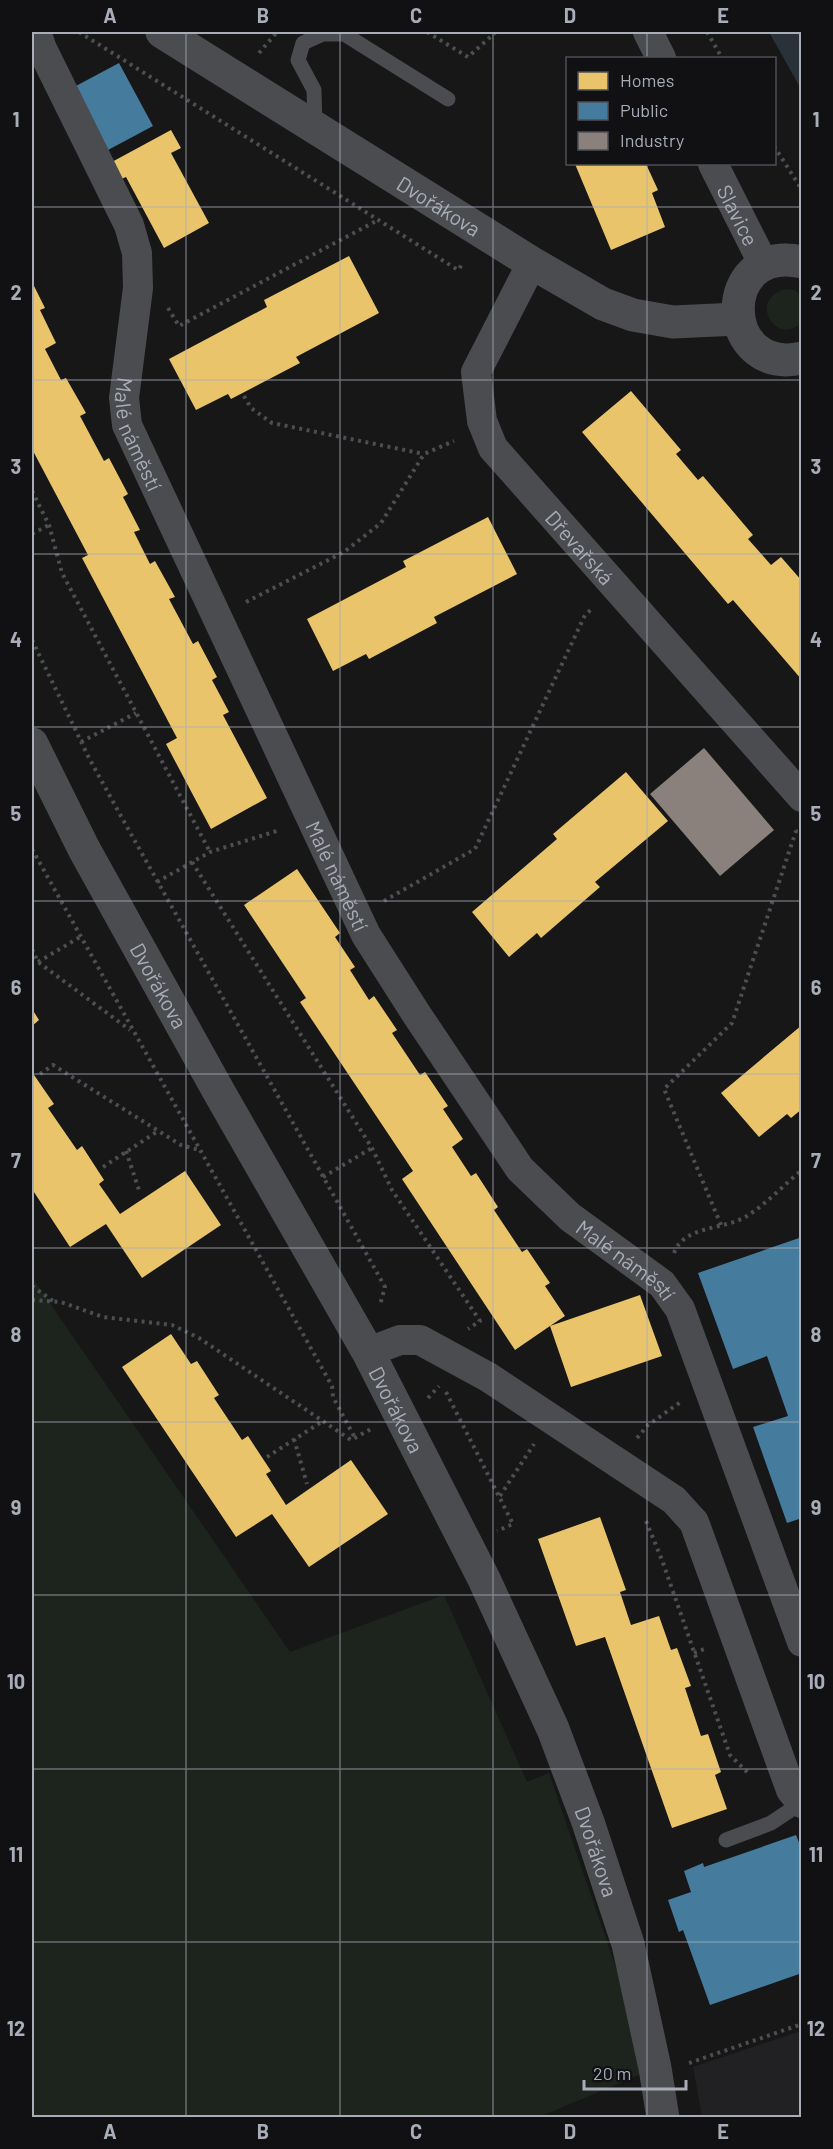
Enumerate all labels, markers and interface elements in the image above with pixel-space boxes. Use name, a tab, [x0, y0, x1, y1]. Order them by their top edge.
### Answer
text: A	[103, 3, 117, 27]
text: B	[257, 3, 269, 27]
text: C	[410, 3, 422, 27]
text: D	[564, 3, 576, 27]
text: E	[717, 3, 729, 27]
legend	[566, 57, 776, 165]
text: Homes	[620, 69, 674, 91]
text: Public	[620, 99, 668, 121]
text: 1	[12, 107, 20, 131]
text: 1	[812, 107, 820, 131]
text: Industry	[620, 129, 684, 151]
street label: Dvořákova	[393, 170, 486, 241]
street label: Slavice	[713, 180, 765, 250]
text: 2	[10, 280, 22, 304]
text: 2	[810, 280, 822, 304]
street label: Malé náměstí	[111, 376, 169, 495]
text: 3	[11, 454, 21, 478]
text: 3	[811, 454, 821, 478]
street label: Dřevařská	[541, 505, 620, 589]
text: 4	[10, 627, 22, 651]
text: 4	[810, 627, 822, 651]
text: 5	[11, 801, 22, 825]
text: 5	[811, 801, 822, 825]
street label: Malé náměstí	[302, 816, 375, 935]
street label: Dvořákova	[126, 938, 193, 1032]
text: 6	[11, 975, 22, 999]
text: 6	[811, 975, 822, 999]
text: 7	[11, 1148, 21, 1172]
text: 7	[811, 1148, 821, 1172]
street label: Malé náměstí	[572, 1214, 682, 1305]
text: 8	[11, 1322, 22, 1346]
text: 8	[811, 1322, 822, 1346]
street label: Dvořákova	[365, 1362, 430, 1457]
text: 9	[11, 1495, 21, 1519]
text: 9	[811, 1495, 821, 1519]
text: 10	[7, 1669, 25, 1693]
text: 10	[807, 1669, 825, 1693]
street label: Dvořákova	[571, 1802, 624, 1900]
text: 11	[9, 1842, 23, 1866]
text: 11	[809, 1842, 823, 1866]
text: 12	[7, 2016, 25, 2040]
text: 12	[807, 2016, 825, 2040]
scale bar	[584, 2053, 686, 2091]
text: 20 m	[593, 2062, 631, 2084]
text: A	[103, 2119, 117, 2143]
text: B	[257, 2119, 269, 2143]
text: C	[410, 2119, 422, 2143]
text: D	[564, 2119, 576, 2143]
text: E	[717, 2119, 729, 2143]

